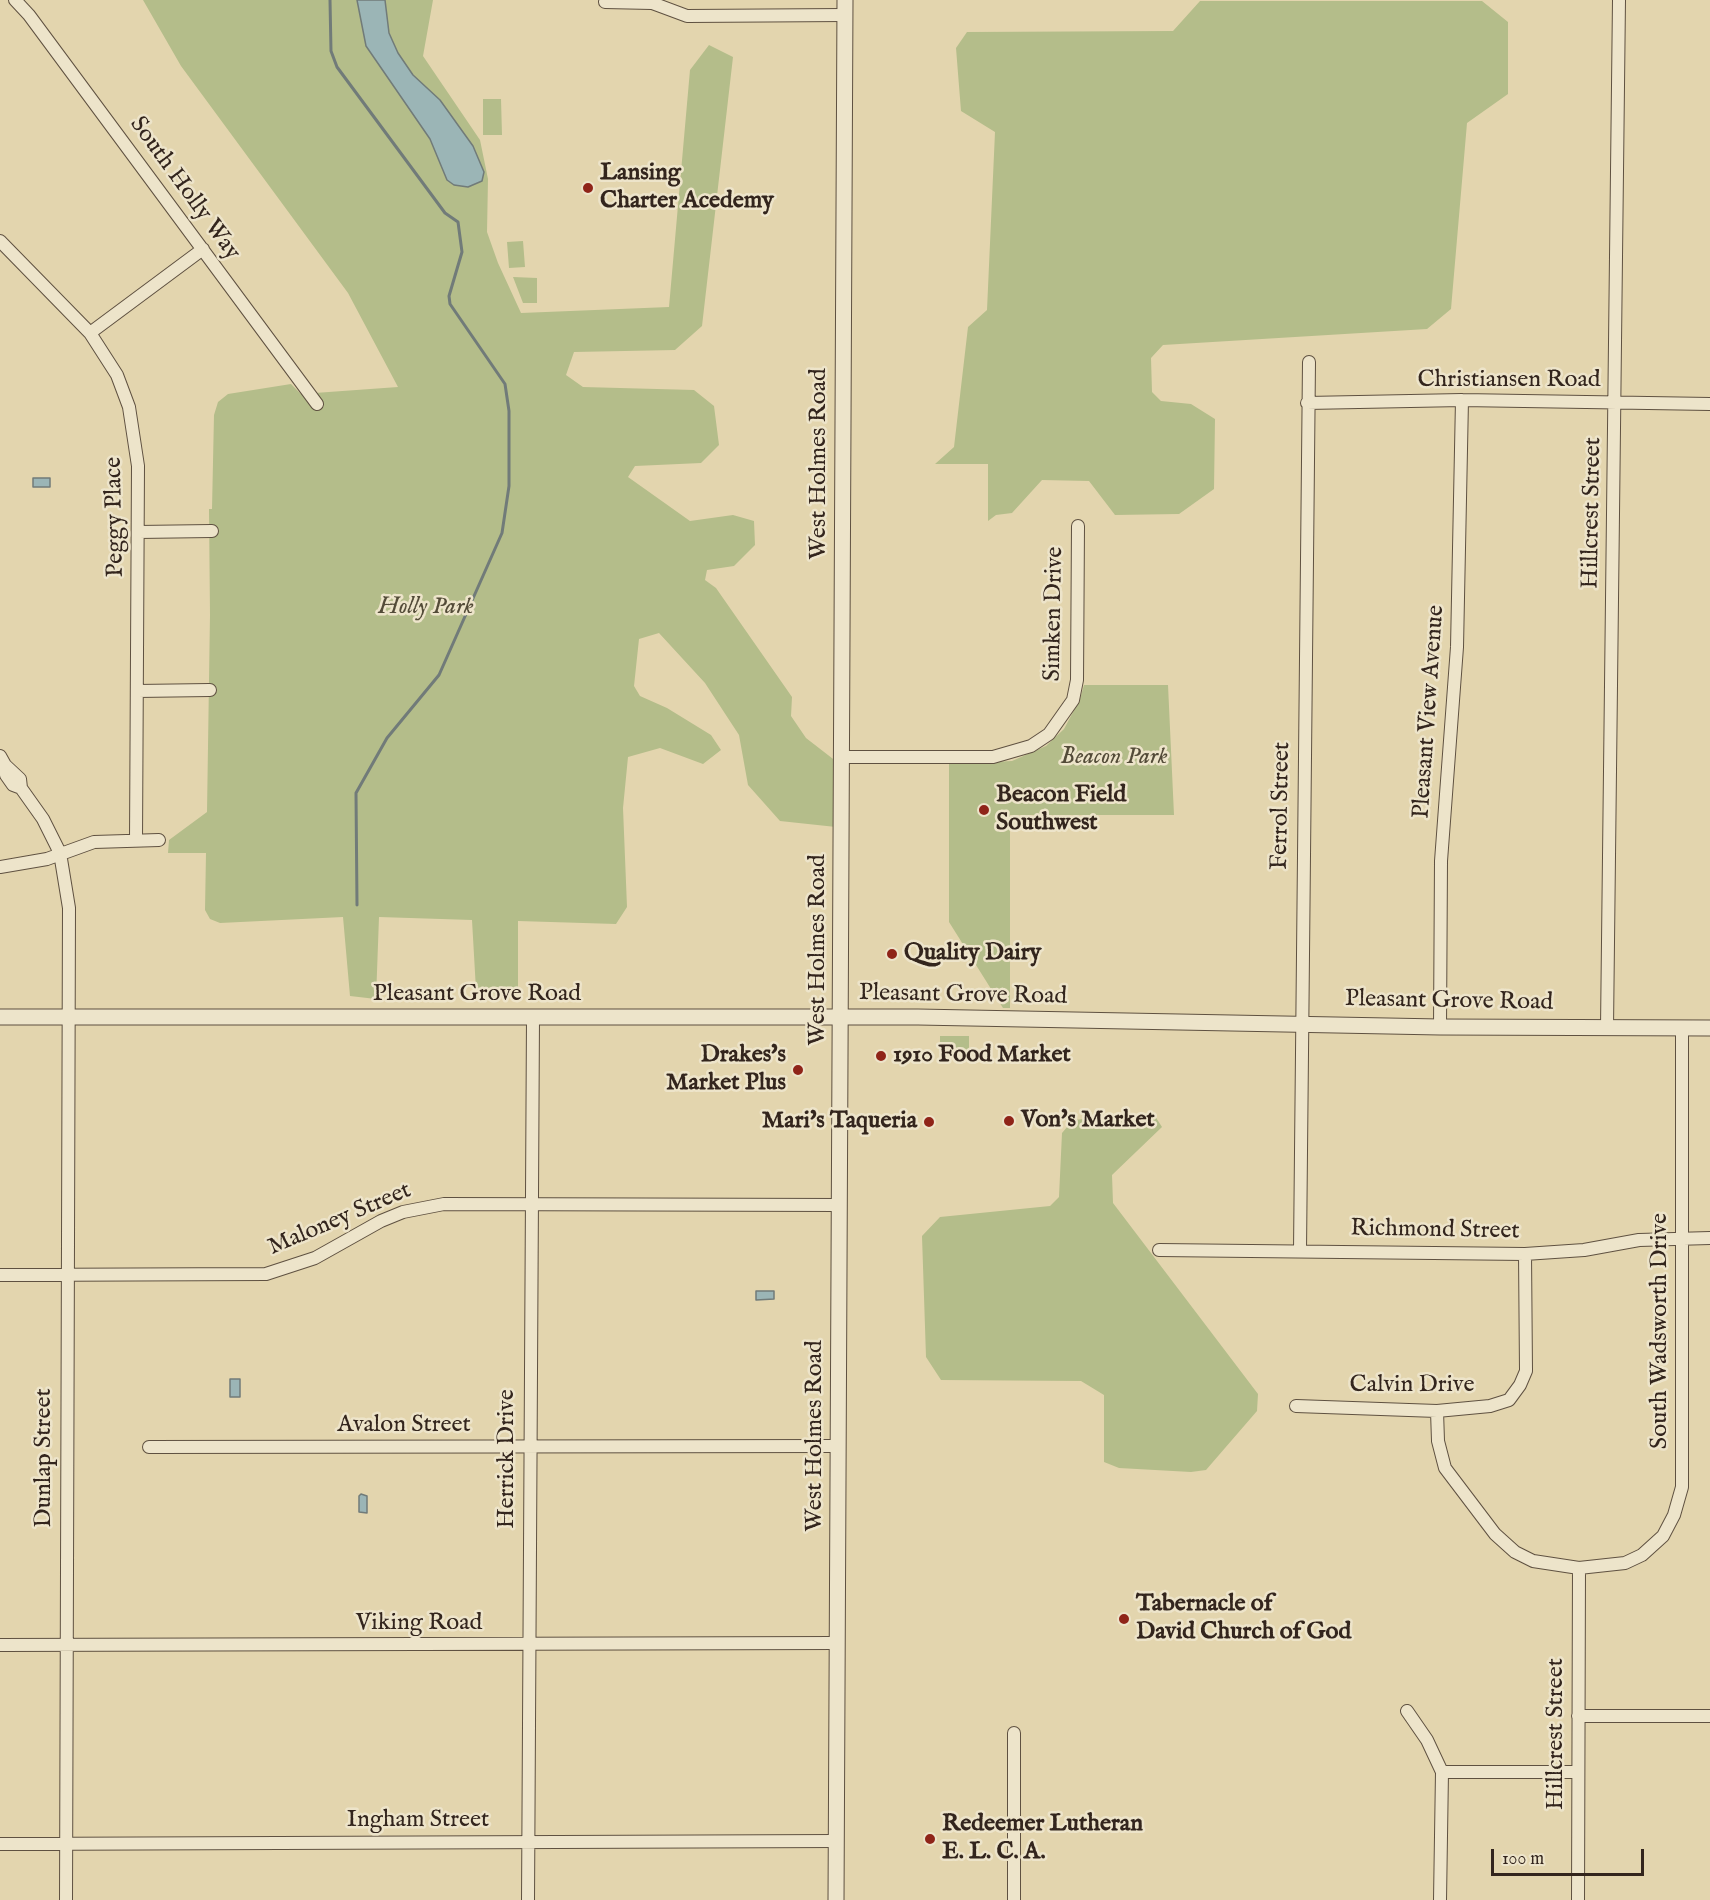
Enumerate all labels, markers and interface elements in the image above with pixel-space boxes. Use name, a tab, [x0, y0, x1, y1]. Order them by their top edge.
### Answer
street label: South Holly Way	[122, 112, 246, 266]
place label: Lansing Charter Acedemy	[600, 160, 774, 216]
marker: Lansing Charter Acedemy	[581, 181, 595, 195]
street label: Christiansen Road	[1417, 367, 1601, 395]
street label: West Holmes Road	[806, 368, 834, 560]
street label: Hillcrest Street	[1577, 437, 1609, 589]
street label: Peggy Place	[101, 456, 131, 578]
street label: Simken Drive	[1039, 546, 1071, 682]
park label: Holly Park	[378, 594, 474, 622]
street label: Pleasant View Avenue	[1408, 604, 1452, 820]
street label: Ferrol Street	[1266, 742, 1298, 870]
park label: Beacon Park	[1060, 744, 1168, 772]
place label: Beacon Field Southwest	[996, 782, 1126, 838]
marker: Beacon Field Southwest	[977, 803, 991, 817]
street label: West Holmes Road	[805, 854, 833, 1046]
place label: Quality Dairy	[904, 940, 1041, 968]
marker: Quality Dairy	[885, 947, 899, 961]
street label: Pleasant Grove Road	[859, 980, 1067, 1012]
street label: Pleasant Grove Road	[373, 981, 581, 1009]
street label: Pleasant Grove Road	[1345, 986, 1553, 1018]
place label: Drakes's Market Plus	[666, 1042, 786, 1098]
place label: 1910 Food Market	[893, 1042, 1071, 1070]
marker: 1910 Food Market	[874, 1049, 888, 1063]
marker: Drakes's Market Plus	[791, 1063, 805, 1077]
place label: Von's Market	[1021, 1107, 1155, 1135]
place label: Mari's Taqueria	[762, 1108, 917, 1136]
marker: Von's Market	[1002, 1114, 1016, 1128]
marker: Mari's Taqueria	[922, 1115, 936, 1129]
street label: Maloney Street	[264, 1177, 416, 1263]
street label: South Wadsworth Drive	[1647, 1213, 1675, 1449]
street label: Richmond Street	[1350, 1215, 1520, 1247]
street label: West Holmes Road	[802, 1340, 830, 1532]
street label: Calvin Drive	[1350, 1372, 1474, 1400]
street label: Dunlap Street	[31, 1388, 59, 1528]
street label: Herrick Drive	[494, 1389, 522, 1529]
street label: Avalon Street	[337, 1412, 471, 1440]
place label: Tabernacle of David Church of God	[1136, 1591, 1351, 1647]
street label: Viking Road	[356, 1610, 482, 1638]
marker: Tabernacle of David Church of God	[1117, 1612, 1131, 1626]
street label: Hillcrest Street	[1543, 1658, 1571, 1810]
street label: Ingham Street	[347, 1807, 489, 1835]
place label: Redeemer Lutheran E. L. C. A.	[942, 1811, 1143, 1867]
marker: Redeemer Lutheran E. L. C. A.	[923, 1832, 937, 1846]
scale bar	[1494, 1837, 1647, 1875]
text: 100 m	[1502, 1848, 1544, 1871]

